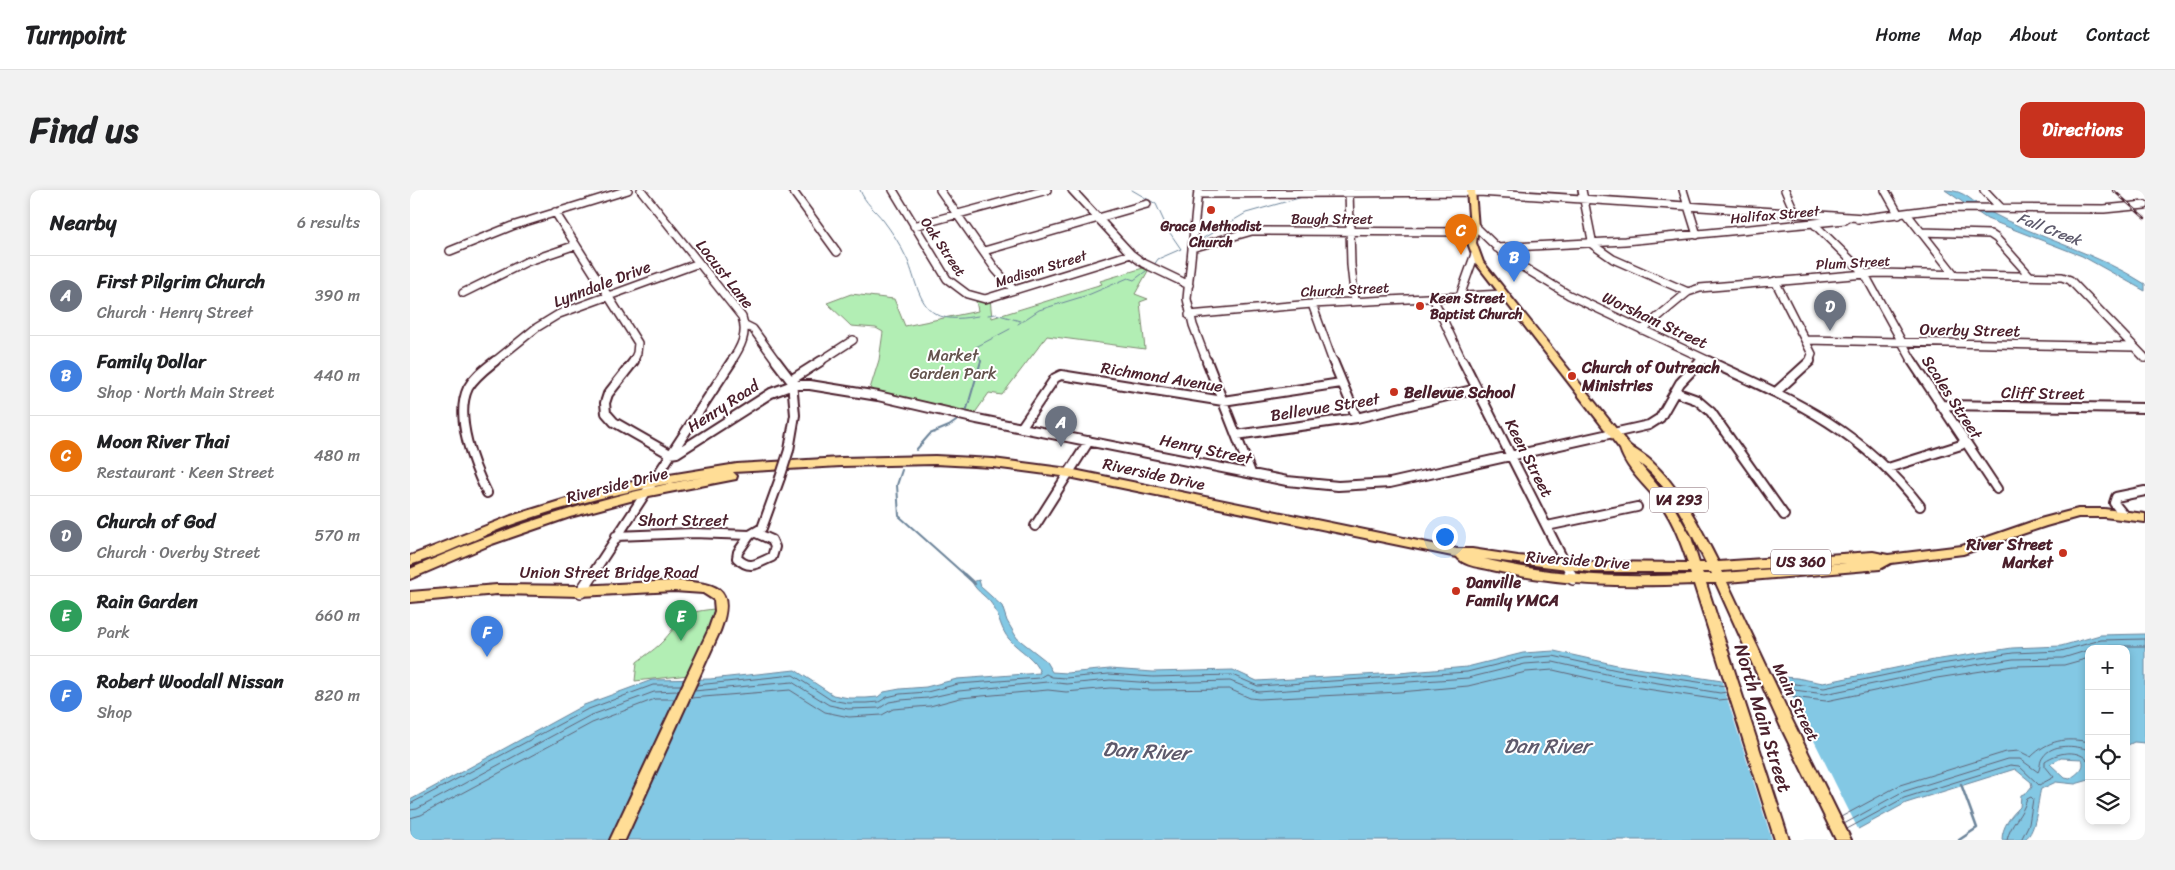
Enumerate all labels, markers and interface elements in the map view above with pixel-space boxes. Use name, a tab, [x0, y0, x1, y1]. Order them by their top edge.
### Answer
text: Turnpoint	[25, 14, 127, 56]
text: Home	[1876, 19, 1921, 51]
text: Map	[1949, 19, 1982, 51]
text: About	[2010, 19, 2058, 51]
text: Contact	[2086, 19, 2150, 51]
text: Find us	[30, 99, 138, 161]
button: Directions	[2020, 102, 2145, 158]
street label: Halifax Street	[1729, 199, 1822, 231]
text: Nearby	[50, 204, 116, 242]
marker: Grace Methodist Church	[1205, 204, 1217, 216]
water label: Fall Creek	[2013, 205, 2087, 254]
street label: Baugh Street	[1291, 207, 1373, 232]
text: 6 results	[297, 208, 360, 237]
street label: Oak Street	[914, 212, 972, 282]
place label: Grace Methodist Church	[1159, 214, 1262, 255]
pin: C	[1445, 214, 1477, 255]
street label: Locust Lane	[688, 233, 762, 315]
pin: B	[1498, 241, 1530, 282]
street label: Madison Street	[992, 243, 1091, 295]
street label: Plum Street	[1815, 249, 1891, 277]
street label: Lynndale Drive	[549, 252, 655, 316]
text: First Pilgrim Church	[97, 265, 265, 298]
street label: Church Street	[1300, 275, 1390, 305]
text: A	[61, 281, 71, 310]
text: 390 m	[315, 281, 360, 310]
street label: Worsham Street	[1597, 283, 1713, 357]
place label: Keen Street Baptist Church	[1429, 286, 1523, 327]
pin: D	[1814, 290, 1846, 331]
text: Church · Henry Street	[97, 298, 253, 327]
marker: Keen Street Baptist Church	[1414, 300, 1426, 312]
street label: Overby Street	[1919, 315, 2021, 345]
park label: Market Garden Park	[910, 341, 997, 388]
text: Family Dollar	[97, 345, 206, 378]
street label: Scales Street	[1914, 349, 1990, 445]
street label: Richmond Avenue	[1099, 353, 1225, 401]
place label: Church of Outreach Ministries	[1581, 353, 1720, 400]
text: B	[61, 361, 71, 390]
text: 440 m	[313, 361, 360, 390]
marker: Church of Outreach Ministries	[1566, 370, 1578, 382]
street label: Henry Road	[681, 371, 766, 440]
text: Shop · North Main Street	[97, 378, 274, 407]
place label: Bellevue School	[1404, 378, 1517, 407]
street label: Cliff Street	[2001, 378, 2085, 408]
street label: Bellevue Street	[1268, 384, 1382, 430]
marker: Bellevue School	[1388, 386, 1400, 398]
pin: A	[1045, 406, 1077, 447]
street label: Keen Street	[1497, 413, 1561, 503]
text: Moon River Thai	[97, 425, 229, 458]
street label: Henry Street	[1157, 425, 1255, 473]
text: C	[61, 441, 71, 470]
text: 480 m	[314, 441, 360, 470]
street label: Riverside Drive	[1100, 449, 1208, 499]
text: Restaurant · Keen Street	[97, 458, 274, 487]
street label: Riverside Drive	[563, 458, 671, 512]
road number: VA 293	[1650, 488, 1708, 512]
text: Church of God	[97, 505, 215, 538]
street label: Short Street	[638, 506, 729, 535]
text: D	[61, 521, 71, 550]
text: 570 m	[315, 521, 360, 550]
your location	[1432, 524, 1458, 550]
place label: River Street Market	[1966, 530, 2055, 577]
text: Church · Overby Street	[97, 538, 260, 567]
street label: Riverside Drive	[1525, 542, 1631, 578]
marker: River Street Market	[2057, 547, 2069, 559]
road number: US 360	[1771, 550, 1831, 574]
street label: Union Street Bridge Road	[520, 558, 700, 587]
place label: Danville Family YMCA	[1465, 568, 1559, 615]
text: Rain Garden	[97, 585, 198, 618]
marker: Danville Family YMCA	[1450, 585, 1462, 597]
pin: E	[665, 600, 697, 641]
text: E	[62, 601, 70, 630]
text: 660 m	[315, 601, 360, 630]
pin: F	[471, 616, 503, 657]
text: Park	[97, 618, 130, 647]
street label: North Main Street	[1725, 639, 1801, 797]
map controls	[2085, 645, 2130, 825]
button: +	[2085, 645, 2130, 690]
street label: Main Street	[1764, 658, 1828, 746]
text: Robert Woodall Nissan	[97, 665, 284, 698]
text: F	[62, 681, 70, 710]
text: 820 m	[315, 681, 360, 710]
button: −	[2085, 690, 2130, 735]
text: Shop	[97, 698, 132, 727]
water label: Dan River	[1504, 727, 1594, 765]
water label: Dan River	[1102, 730, 1194, 772]
button: locate	[2085, 735, 2130, 780]
button: layers	[2085, 780, 2130, 825]

